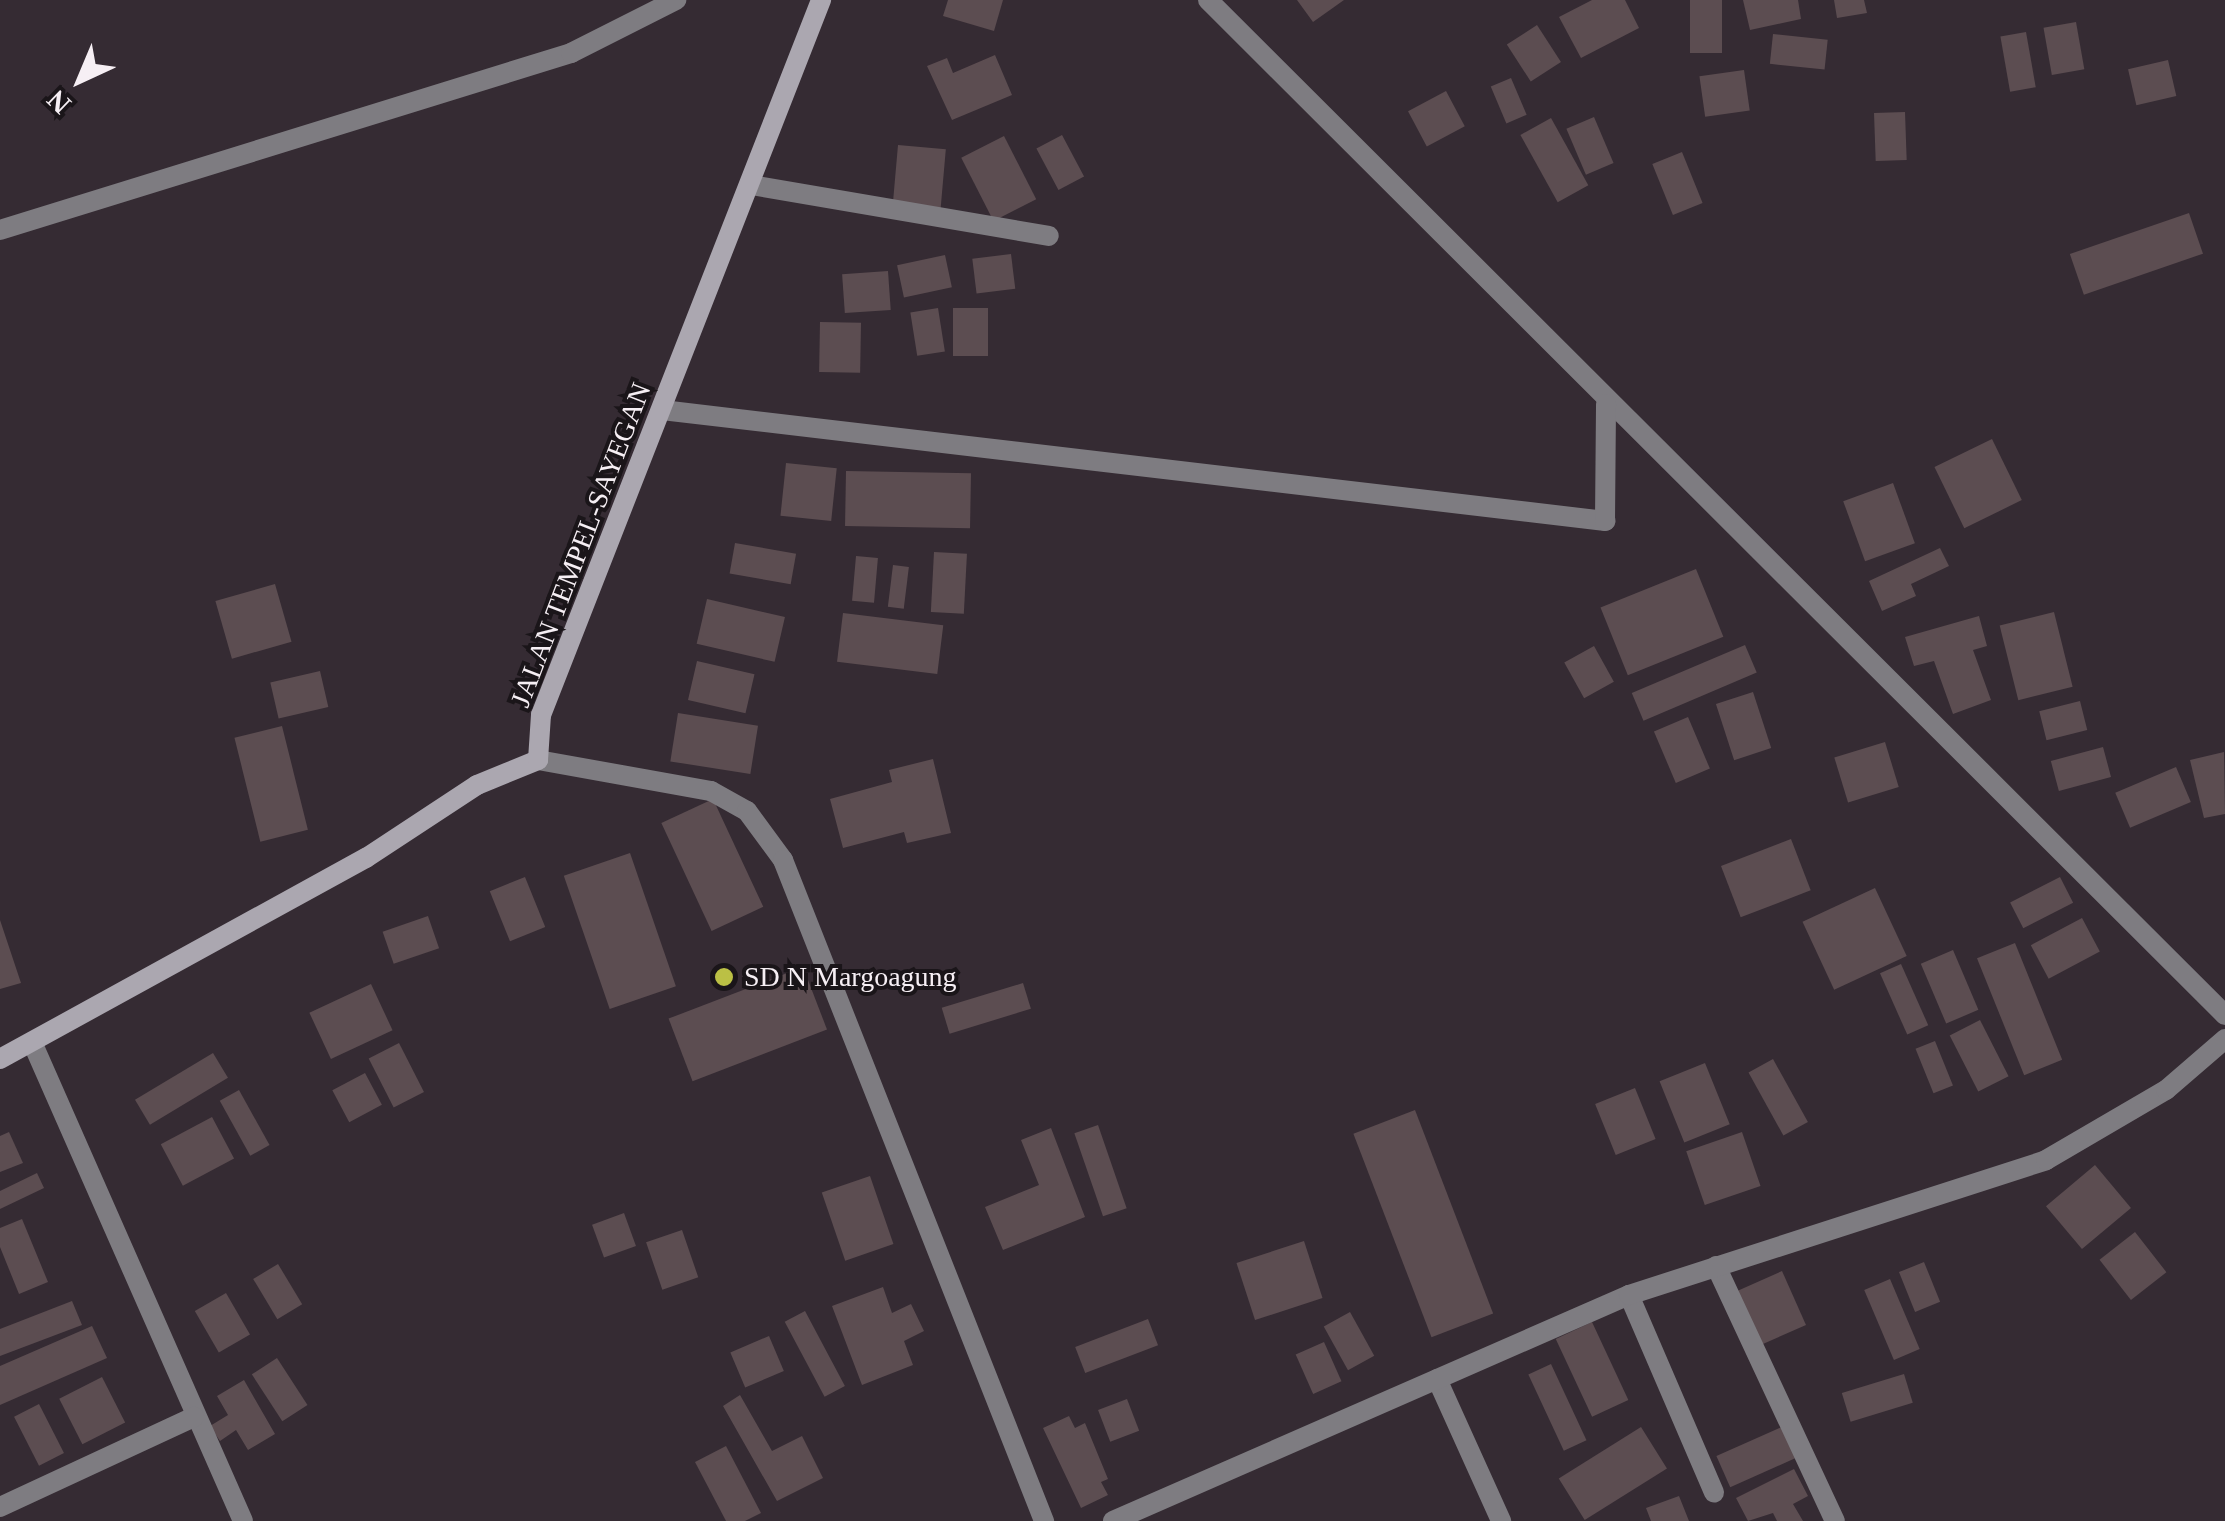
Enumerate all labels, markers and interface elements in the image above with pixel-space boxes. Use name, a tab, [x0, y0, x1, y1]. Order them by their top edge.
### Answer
north arrow	[30, 30, 130, 130]
text: N	[41, 84, 77, 120]
street label: JALAN TEMPEL-SAYEGAN	[503, 378, 659, 712]
place label: SD N Margoagung	[744, 960, 957, 994]
marker: SD N Margoagung	[713, 966, 735, 988]

